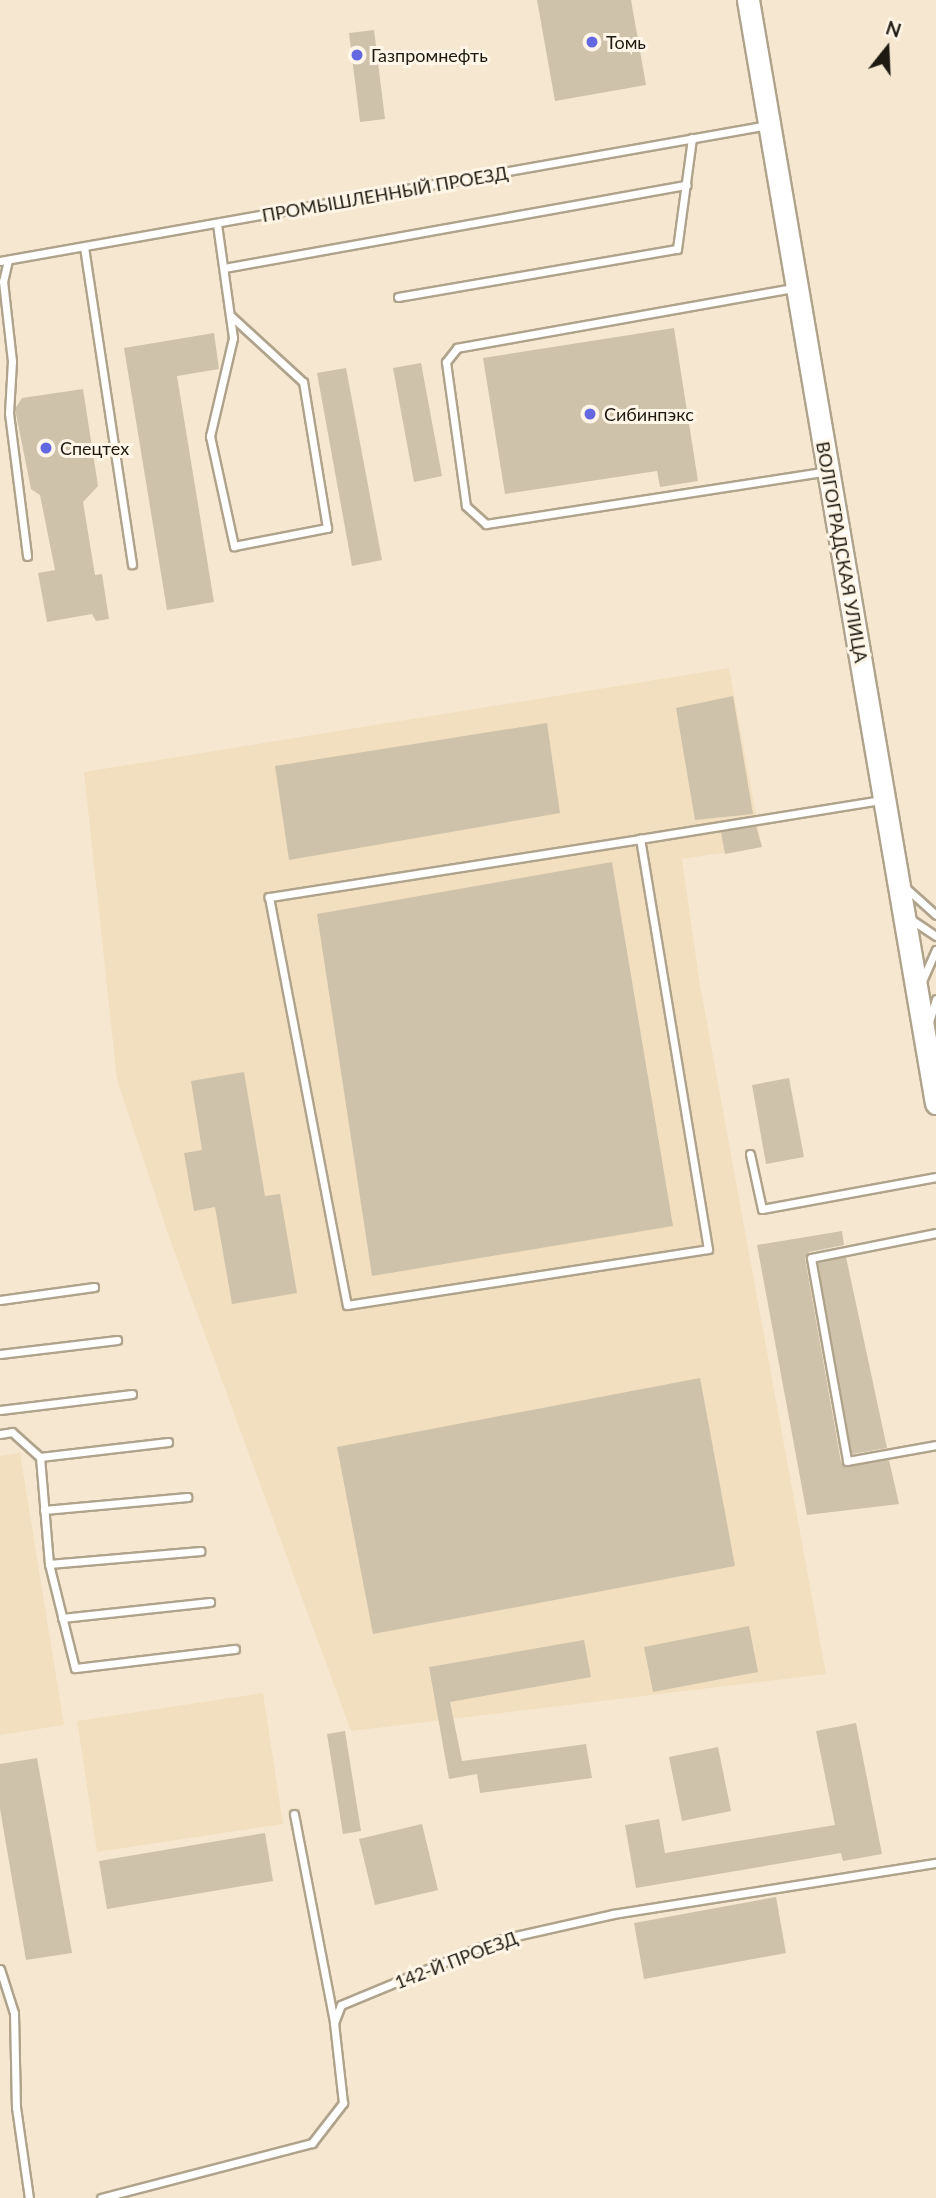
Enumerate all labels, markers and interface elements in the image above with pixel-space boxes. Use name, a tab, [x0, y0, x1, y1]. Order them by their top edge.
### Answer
north arrow	[852, 14, 922, 84]
text: N	[883, 15, 904, 42]
place label: Томь	[606, 31, 646, 53]
marker: Томь	[584, 34, 600, 50]
place label: Газпромнефть	[371, 44, 488, 66]
marker: Газпромнефть	[349, 47, 365, 63]
street label: ПРОМЫШЛЕННЫЙ ПРОЕЗД	[260, 162, 510, 226]
place label: Сибинпэкс	[604, 403, 694, 425]
marker: Сибинпэкс	[582, 406, 598, 422]
place label: Спецтех	[60, 437, 129, 459]
marker: Спецтех	[38, 440, 54, 456]
street label: ВОЛГОГРАДСКАЯ УЛИЦА	[812, 440, 872, 664]
street label: 142-Й ПРОЕЗД	[392, 1927, 520, 1993]

